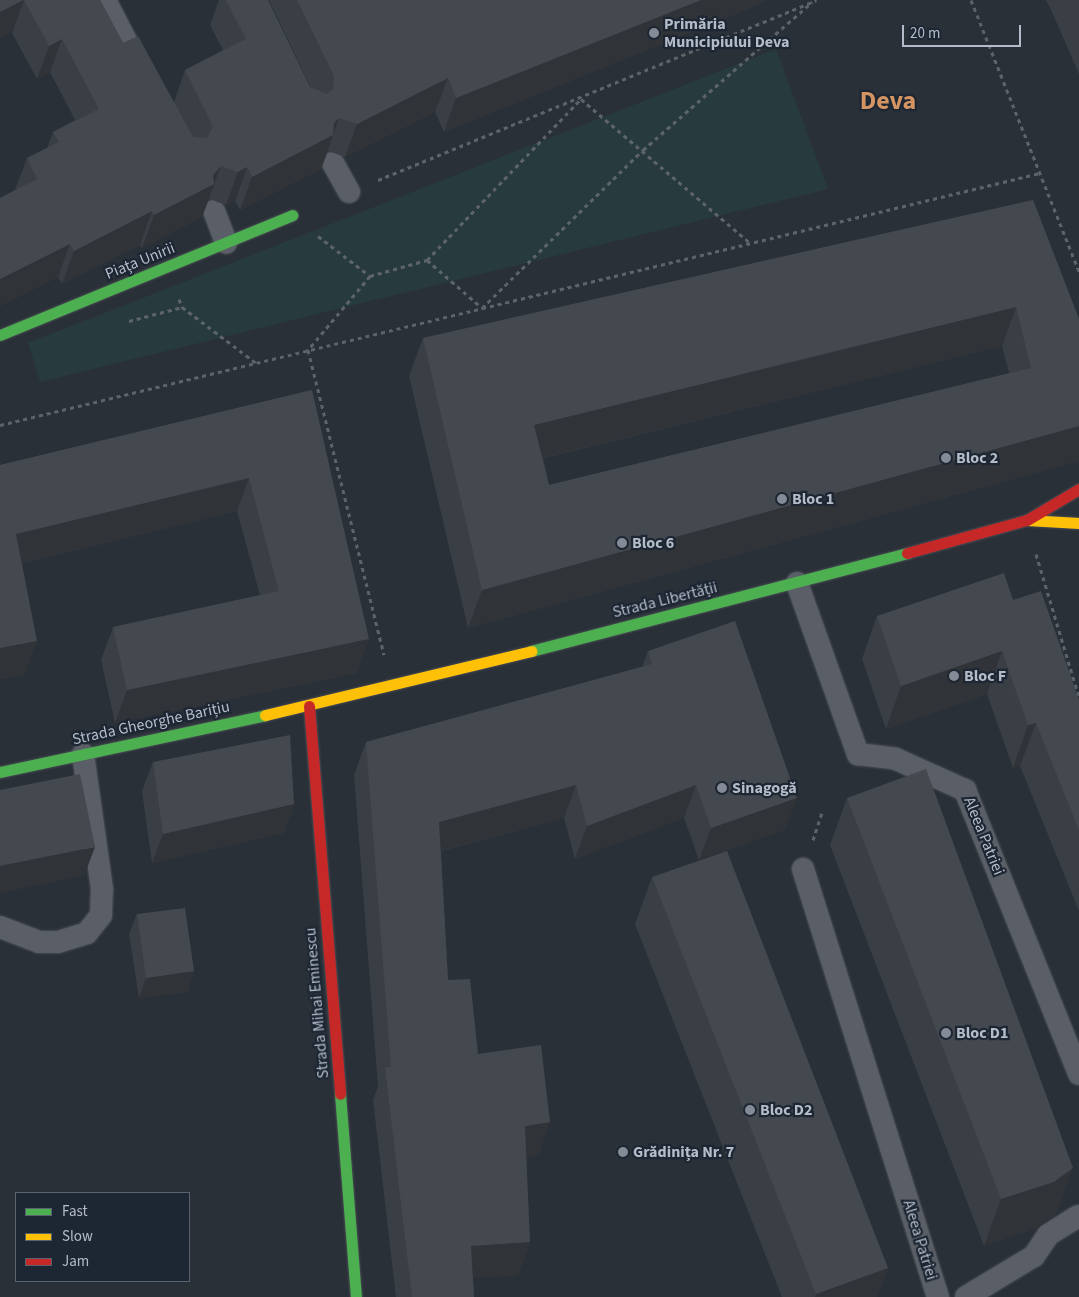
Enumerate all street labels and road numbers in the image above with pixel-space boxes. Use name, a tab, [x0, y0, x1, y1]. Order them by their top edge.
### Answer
street label: Piața Unirii	[102, 238, 178, 284]
street label: Strada Libertății	[611, 578, 719, 622]
street label: Strada Gheorghe Barițiu	[71, 697, 231, 749]
street label: Aleea Patriei	[960, 794, 1008, 878]
street label: Strada Mihai Eminescu	[301, 927, 333, 1079]
street label: Aleea Patriei	[899, 1198, 941, 1282]

